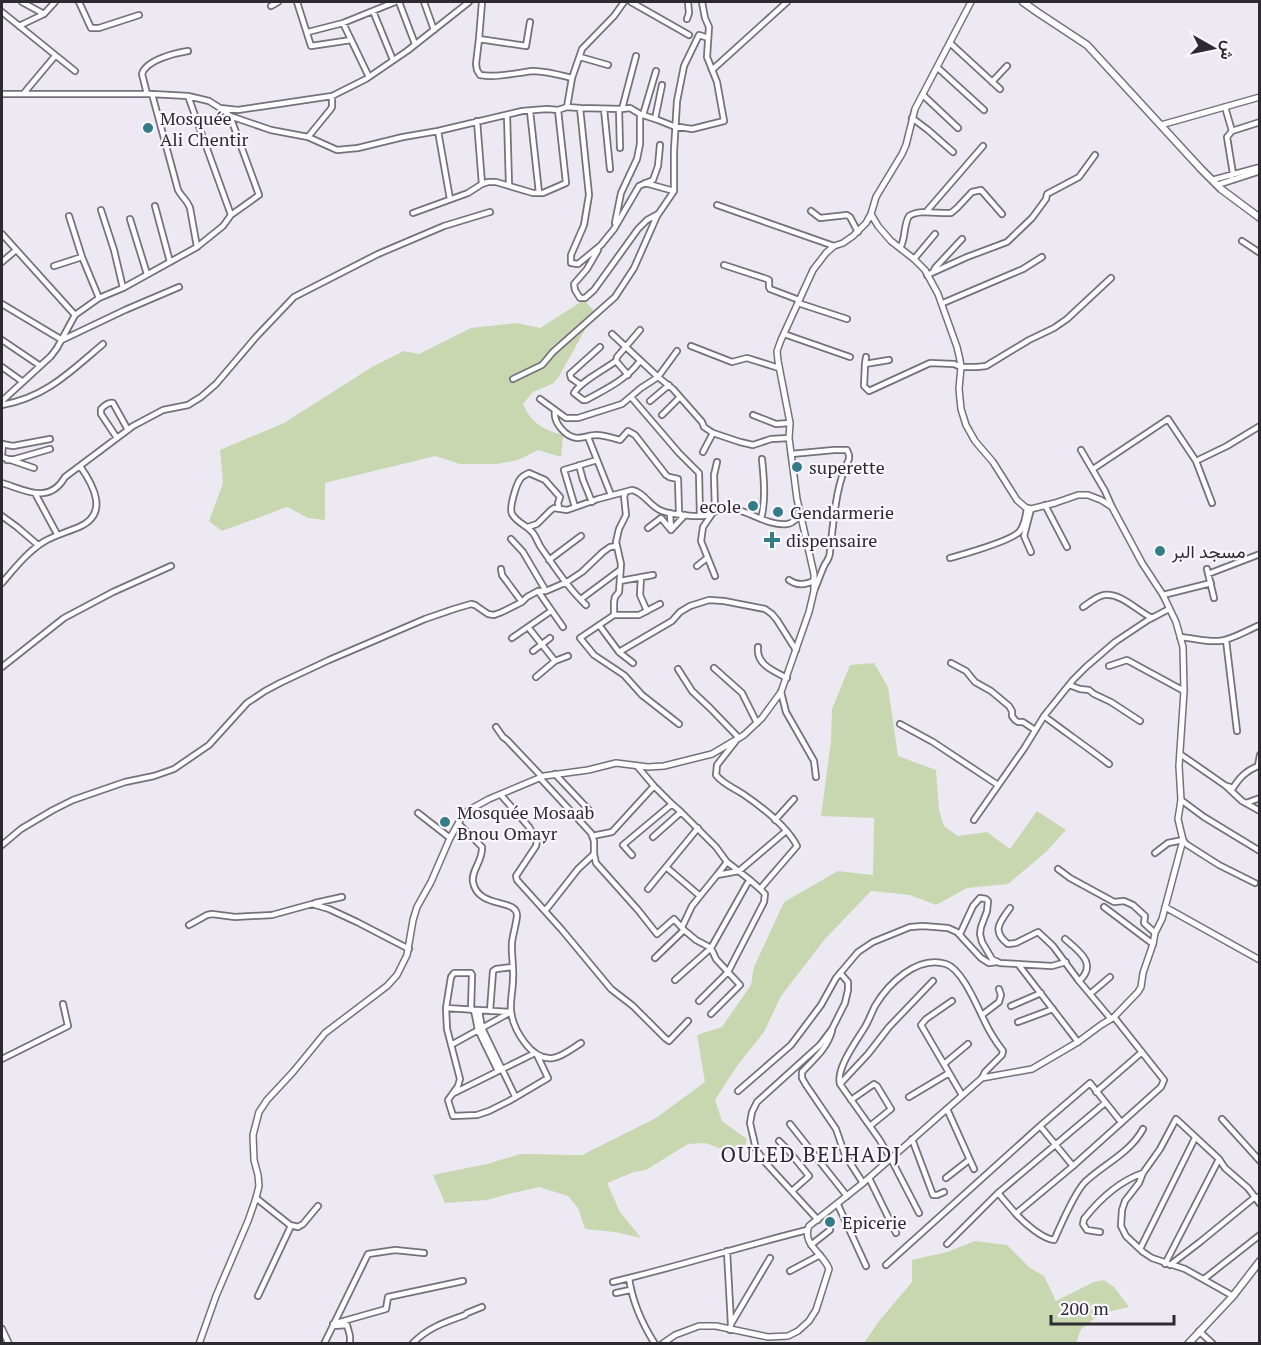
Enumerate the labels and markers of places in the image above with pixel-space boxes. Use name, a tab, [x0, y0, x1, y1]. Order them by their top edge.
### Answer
place label: Mosquée Ali Chentir	[160, 106, 249, 151]
marker: Mosquée Ali Chentir	[141, 121, 155, 135]
place label: superette	[809, 455, 885, 479]
marker: superette	[790, 460, 804, 474]
place label: ecole	[699, 494, 741, 518]
marker: ecole	[746, 499, 760, 513]
place label: Gendarmerie	[790, 500, 894, 524]
marker: Gendarmerie	[771, 505, 785, 519]
place label: dispensaire	[786, 528, 877, 552]
marker: dispensaire	[763, 531, 781, 549]
place label: مسجد البر	[1171, 539, 1246, 563]
marker: مسجد البر	[1153, 544, 1167, 558]
place label: Mosquée Mosaab Bnou Omayr	[457, 800, 595, 845]
marker: Mosquée Mosaab Bnou Omayr	[438, 815, 452, 829]
place label: Epicerie	[842, 1210, 907, 1234]
marker: Epicerie	[823, 1215, 837, 1229]

